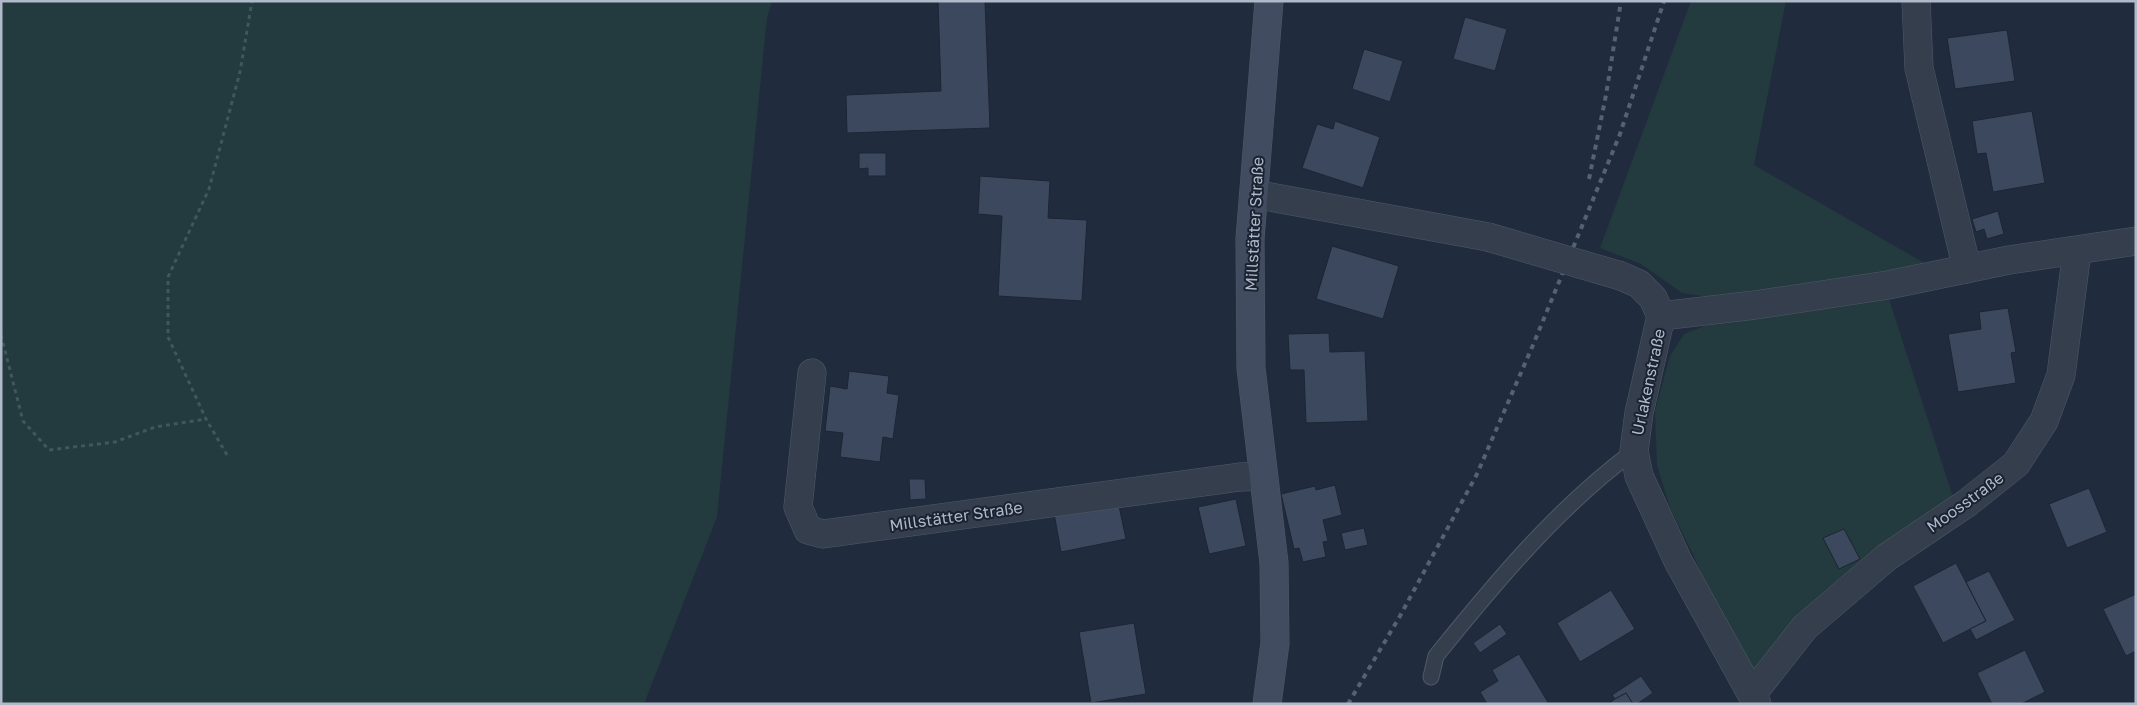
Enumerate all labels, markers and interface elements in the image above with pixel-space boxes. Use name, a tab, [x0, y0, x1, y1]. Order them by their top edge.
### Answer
street label: Millstätter Straße	[1241, 156, 1267, 292]
street label: Urlakenstraße	[1627, 327, 1669, 437]
street label: Moosstraße	[1923, 467, 2007, 537]
street label: Millstätter Straße	[888, 497, 1024, 535]

